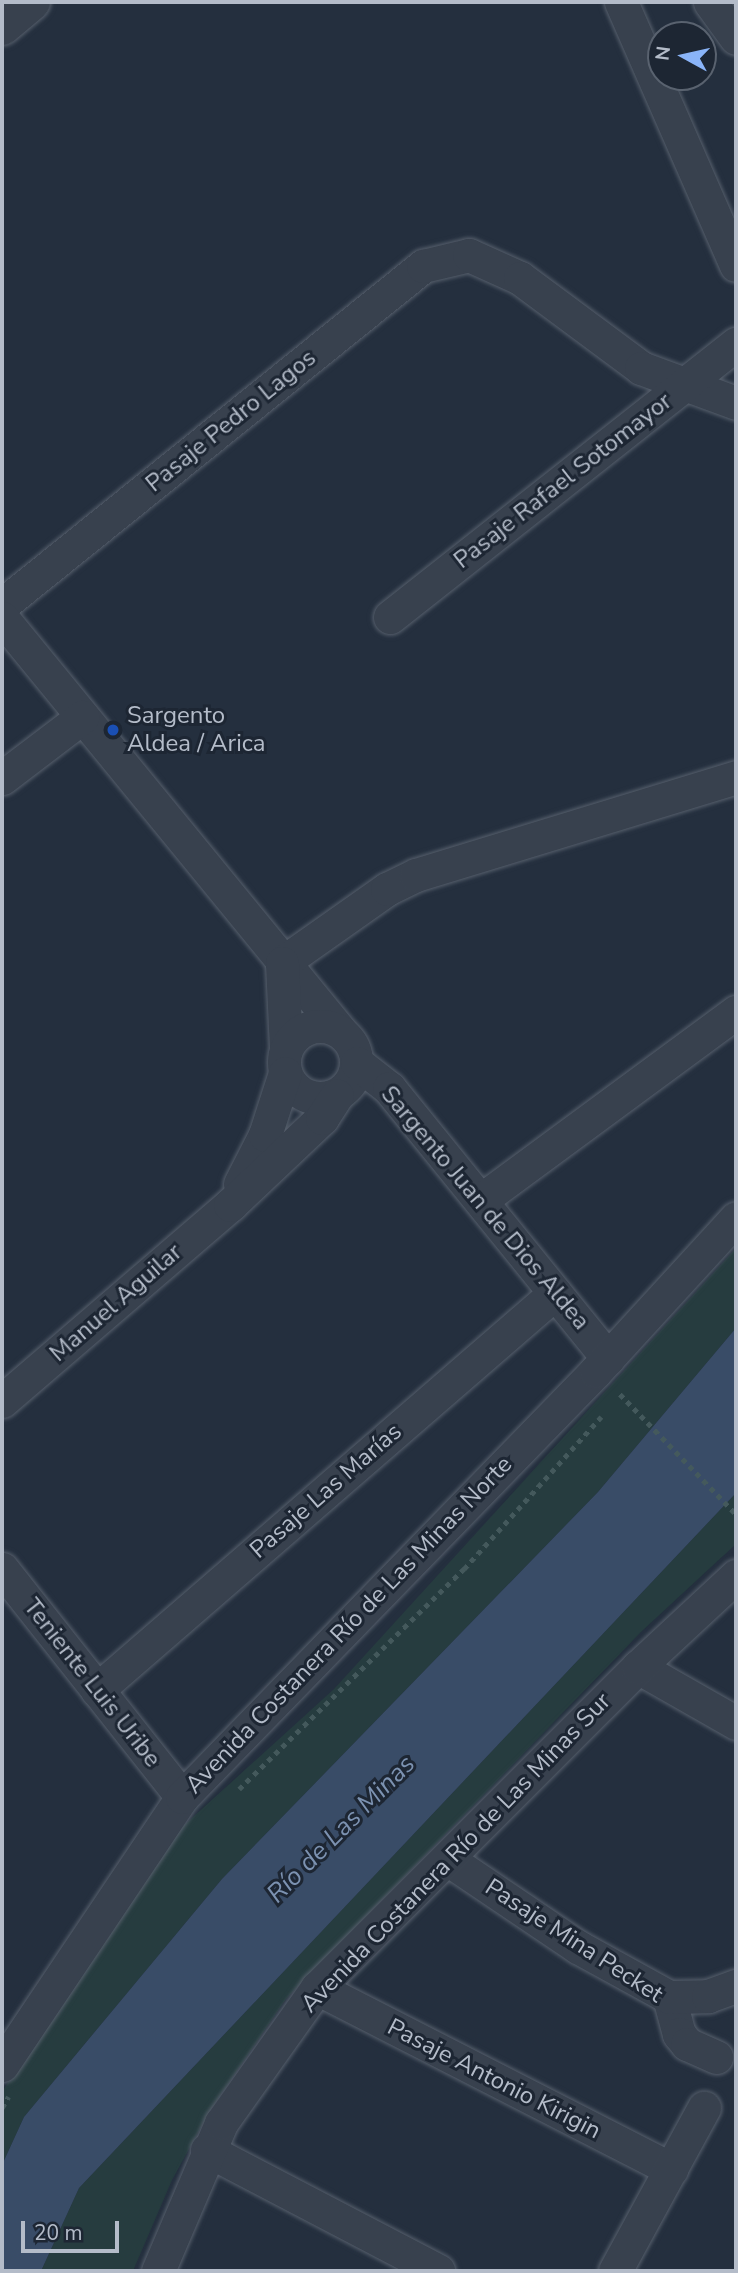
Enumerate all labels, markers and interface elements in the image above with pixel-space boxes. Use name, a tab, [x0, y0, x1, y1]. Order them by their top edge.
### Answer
north arrow	[647, 21, 717, 91]
text: N	[649, 45, 677, 62]
street label: Pasaje Pedro Lagos	[140, 344, 322, 498]
street label: Pasaje Rafael Sotomayor	[448, 387, 678, 575]
place label: Sargento Aldea / Arica	[127, 702, 265, 758]
marker: Sargento Aldea / Arica	[105, 722, 121, 738]
street label: Sargento Juan de Dios Aldea	[375, 1080, 595, 1336]
street label: Manuel Aguilar	[44, 1238, 188, 1368]
street label: Pasaje Las Marías	[244, 1417, 408, 1565]
street label: Avenida Costanera Río de Las Minas Norte	[180, 1450, 518, 1800]
street label: Teniente Luis Uribe	[17, 1593, 167, 1773]
street label: Avenida Costanera Río de Las Minas Sur	[295, 1687, 617, 2019]
water label: Río de Las Minas	[260, 1748, 422, 1910]
street label: Pasaje Mina Pecket	[480, 1873, 668, 2009]
street label: Pasaje Antonio Kirigin	[382, 2013, 606, 2145]
scale bar	[24, 2206, 122, 2250]
text: 20 m	[34, 2219, 83, 2247]

